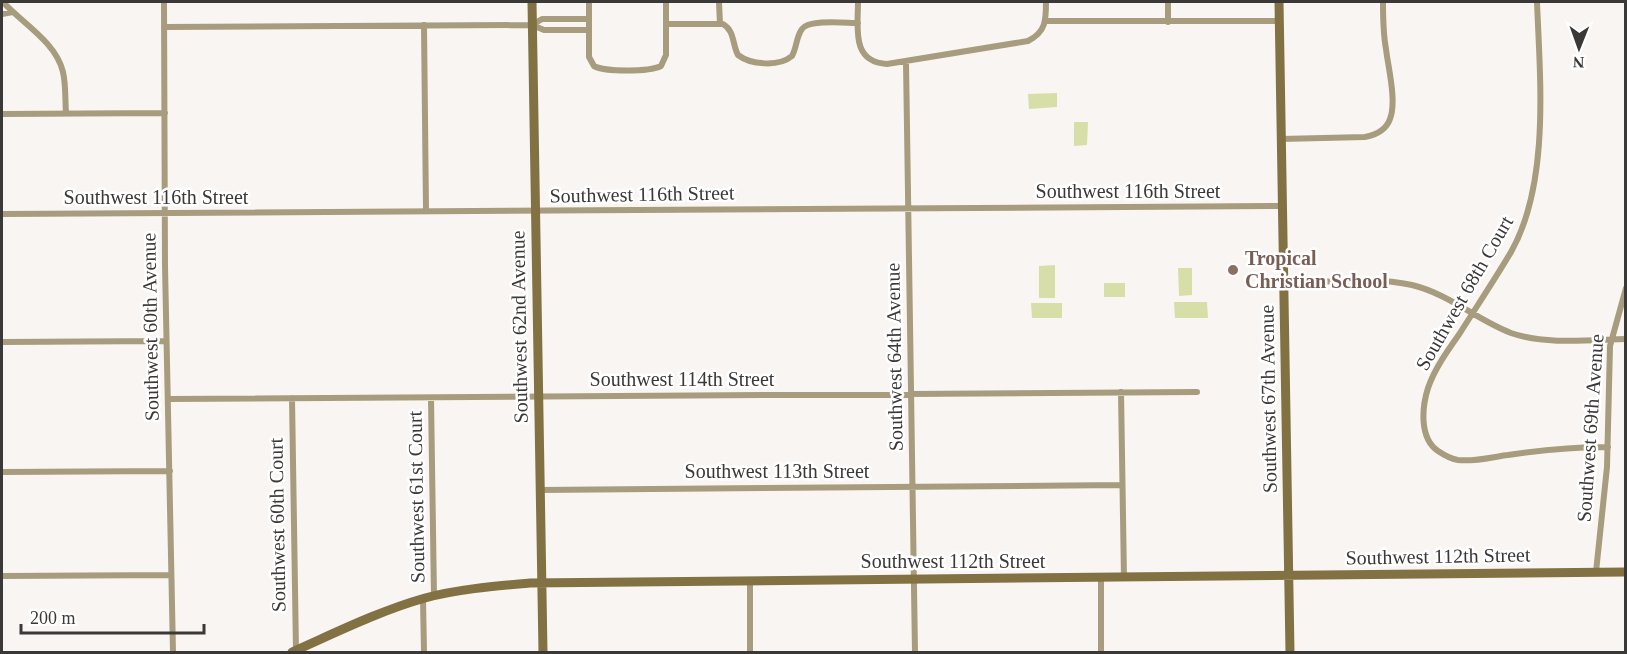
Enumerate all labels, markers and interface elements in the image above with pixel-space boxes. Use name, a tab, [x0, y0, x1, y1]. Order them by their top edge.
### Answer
north arrow	[1549, 18, 1609, 78]
text: N	[1572, 54, 1585, 71]
street label: Southwest 116th Street	[1036, 180, 1221, 202]
street label: Southwest 116th Street	[549, 181, 735, 207]
street label: Southwest 116th Street	[64, 186, 249, 208]
street label: Southwest 68th Court	[1411, 212, 1517, 374]
street label: Southwest 62nd Avenue	[506, 230, 532, 424]
street label: Southwest 60th Avenue	[137, 232, 163, 421]
place label: Tropical Christian School	[1245, 247, 1388, 292]
street label: Southwest 64th Avenue	[881, 262, 907, 451]
marker: Tropical Christian School	[1226, 263, 1240, 277]
street label: Southwest 67th Avenue	[1255, 304, 1281, 493]
street label: Southwest 69th Avenue	[1572, 333, 1608, 523]
street label: Southwest 114th Street	[590, 368, 775, 390]
street label: Southwest 61st Court	[403, 410, 429, 583]
street label: Southwest 60th Court	[264, 437, 290, 612]
street label: Southwest 113th Street	[685, 460, 870, 482]
street label: Southwest 112th Street	[1345, 543, 1531, 569]
street label: Southwest 112th Street	[861, 550, 1046, 572]
scale bar	[21, 597, 204, 635]
text: 200 m	[30, 608, 76, 628]

